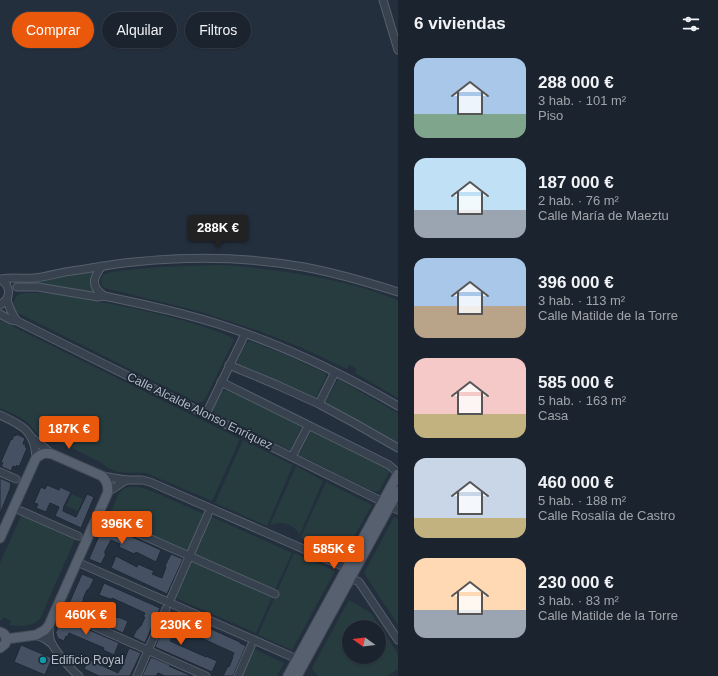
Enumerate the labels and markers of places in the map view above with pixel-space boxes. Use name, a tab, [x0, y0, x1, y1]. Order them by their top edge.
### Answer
pin: 288K €	[185, 215, 251, 249]
pin: 187K €	[36, 416, 102, 450]
pin: 396K €	[89, 511, 155, 545]
pin: 585K €	[301, 536, 367, 570]
pin: 460K €	[53, 602, 119, 636]
pin: 230K €	[148, 612, 214, 646]
place label: Edificio Royal	[51, 653, 124, 667]
marker: Edificio Royal	[38, 655, 48, 665]

